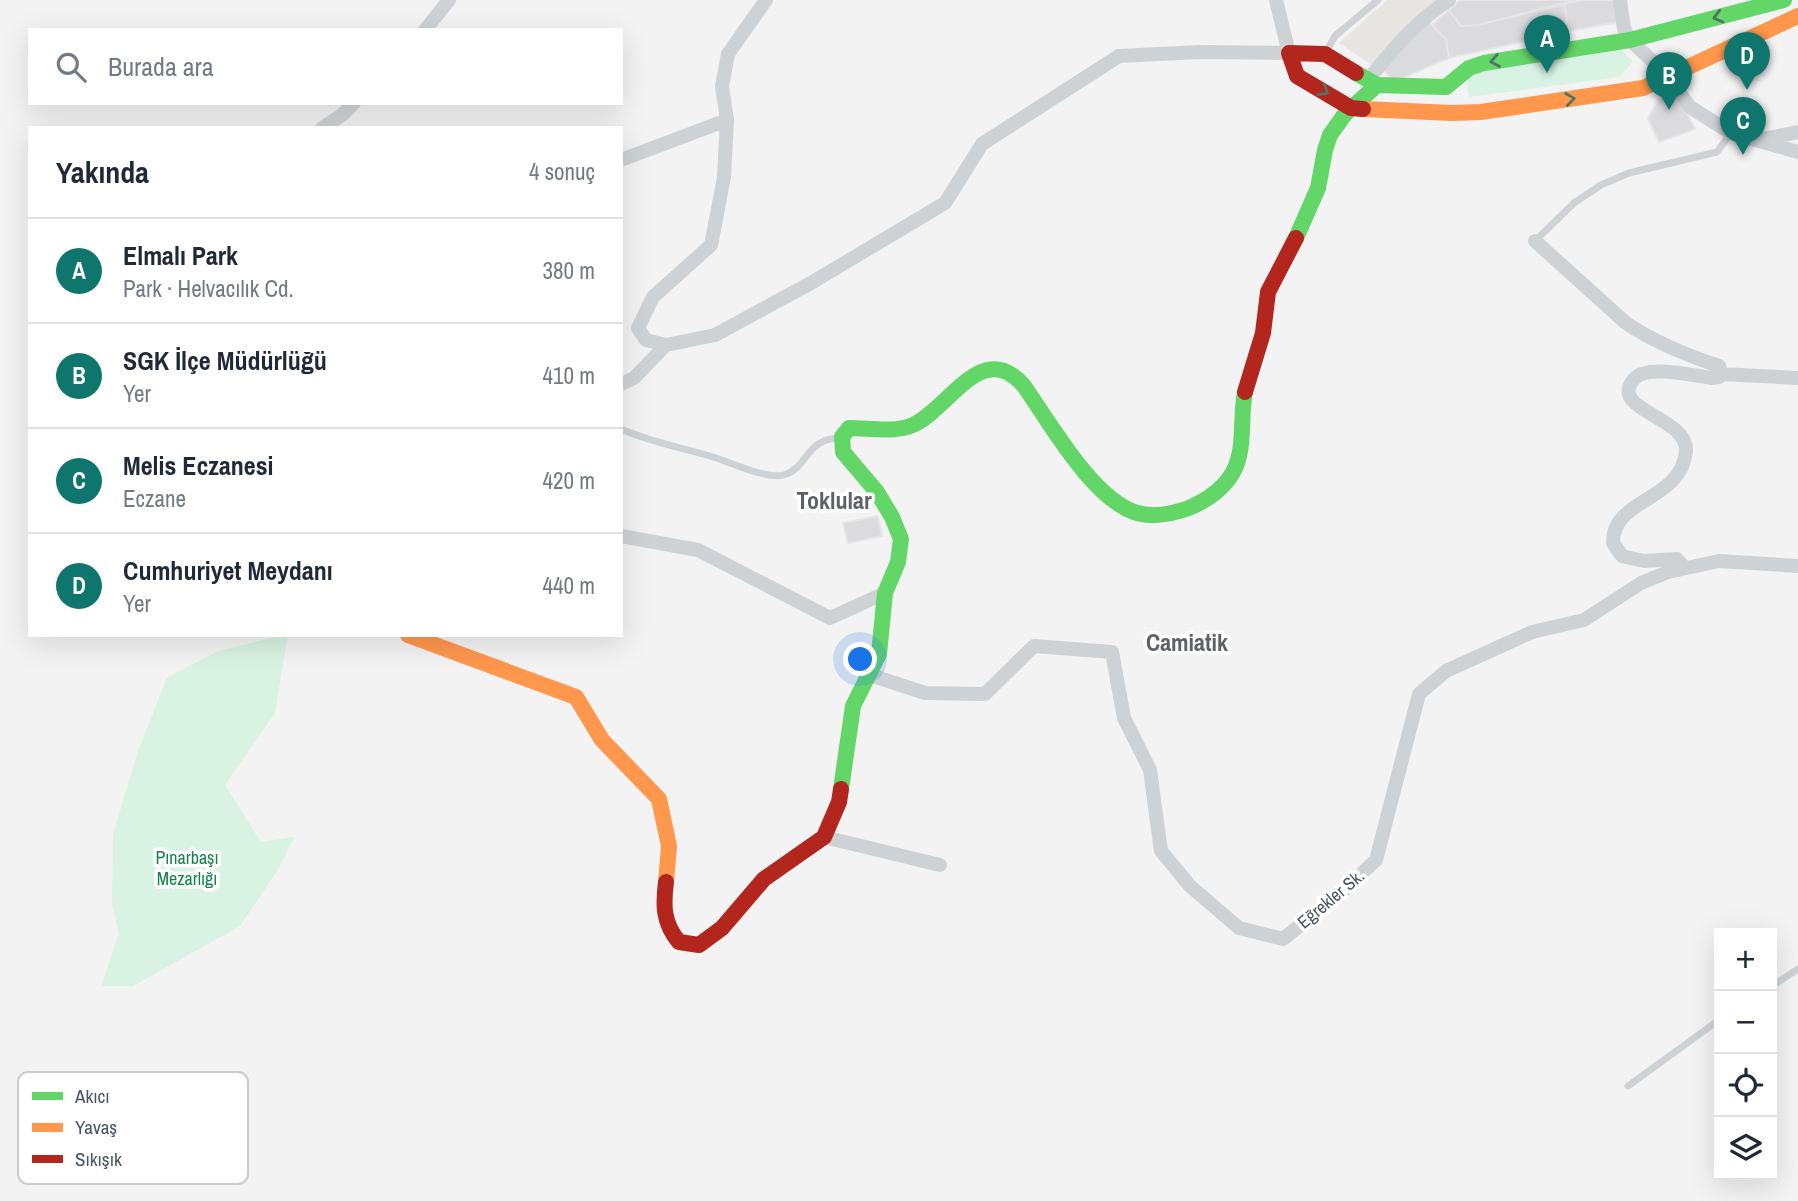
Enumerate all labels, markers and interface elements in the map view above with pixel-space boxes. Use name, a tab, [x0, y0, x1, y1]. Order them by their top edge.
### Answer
one-way arrow	[1712, 9, 1724, 24]
pin: A	[1524, 15, 1570, 73]
search box	[28, 28, 623, 105]
pin: D	[1724, 32, 1770, 90]
icon: search	[52, 48, 90, 86]
text: Burada ara	[108, 49, 213, 84]
pin: B	[1646, 52, 1692, 110]
one-way arrow	[1489, 53, 1501, 68]
one-way arrow	[1316, 83, 1329, 96]
one-way arrow	[1564, 92, 1575, 107]
pin: C	[1720, 97, 1766, 155]
text: Yakında	[56, 152, 149, 192]
text: 4 sonuç	[529, 156, 595, 187]
text: Elmalı Park	[123, 238, 238, 273]
text: A	[72, 255, 86, 286]
text: 380 m	[543, 255, 595, 286]
text: Park · Helvacılık Cd.	[123, 273, 294, 304]
text: SGK İlçe Müdürlüğü	[123, 343, 327, 378]
text: B	[72, 360, 86, 391]
text: 410 m	[543, 360, 595, 391]
text: Yer	[123, 378, 151, 409]
text: Melis Eczanesi	[123, 448, 274, 483]
text: C	[72, 465, 86, 496]
text: 420 m	[543, 465, 595, 496]
text: Eczane	[123, 483, 186, 514]
district label: Toklular	[796, 484, 872, 516]
text: Cumhuriyet Meydanı	[123, 553, 333, 588]
text: D	[72, 570, 86, 601]
text: 440 m	[543, 570, 595, 601]
text: Yer	[123, 588, 151, 619]
district label: Camiatik	[1146, 626, 1228, 658]
your location	[843, 642, 877, 676]
park label: Pınarbaşı Mezarlığı	[155, 845, 219, 891]
street label: Eğrekler Sk.	[1292, 863, 1370, 934]
map controls	[1714, 928, 1777, 1180]
button: +	[1714, 928, 1777, 991]
button: −	[1714, 991, 1777, 1054]
button: locate	[1714, 1054, 1777, 1117]
legend	[18, 1072, 248, 1184]
text: Akıcı	[74, 1083, 110, 1109]
text: Yavaş	[75, 1114, 117, 1140]
button: layers	[1714, 1117, 1777, 1180]
text: Sıkışık	[75, 1146, 122, 1172]

